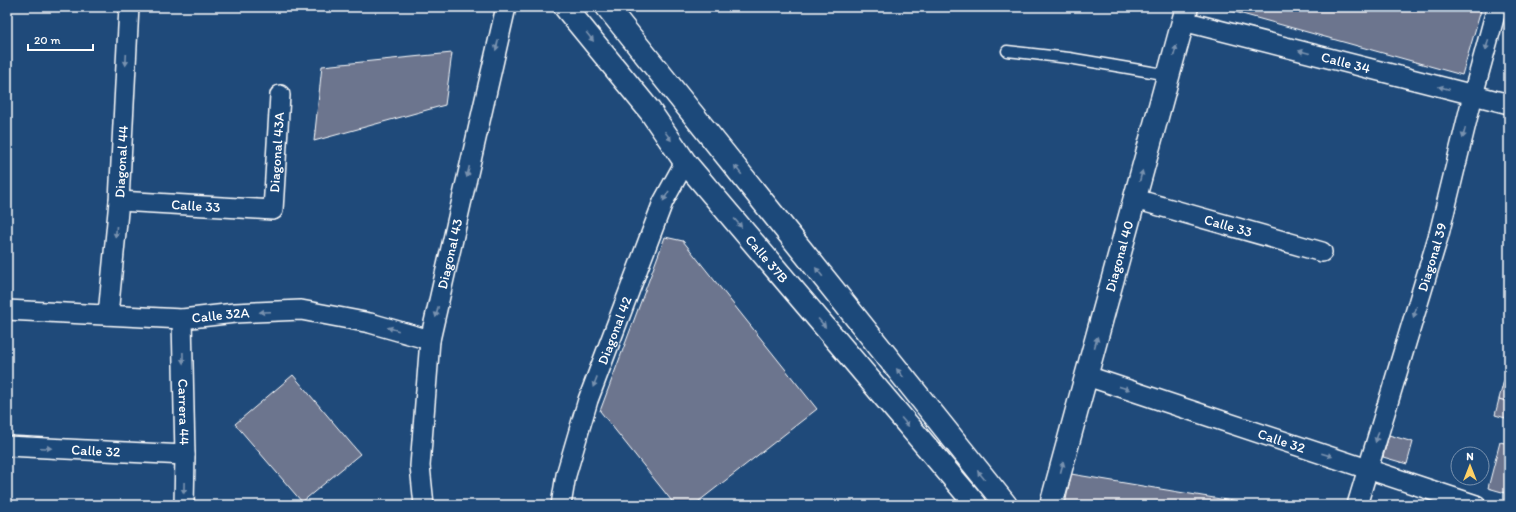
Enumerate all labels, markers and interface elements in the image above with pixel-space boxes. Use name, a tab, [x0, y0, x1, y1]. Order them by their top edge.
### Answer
scale bar	[28, 26, 93, 52]
one-way arrow	[585, 32, 594, 43]
text: 20 m	[34, 33, 61, 47]
one-way arrow	[494, 39, 500, 51]
one-way arrow	[1484, 39, 1490, 51]
one-way arrow	[1172, 44, 1178, 56]
street label: Calle 34	[1319, 48, 1373, 77]
one-way arrow	[1298, 49, 1310, 55]
one-way arrow	[123, 54, 130, 66]
one-way arrow	[1438, 84, 1450, 90]
street label: Diagonal 43A	[266, 111, 287, 193]
street label: Diagonal 44	[111, 124, 131, 198]
one-way arrow	[1460, 127, 1466, 139]
one-way arrow	[664, 131, 672, 142]
one-way arrow	[733, 165, 742, 175]
one-way arrow	[465, 166, 471, 178]
one-way arrow	[1138, 170, 1144, 182]
one-way arrow	[663, 190, 670, 201]
street label: Calle 33	[171, 196, 221, 215]
street label: Calle 33	[1202, 211, 1255, 240]
street label: Diagonal 43	[433, 216, 466, 291]
one-way arrow	[733, 218, 742, 229]
street label: Diagonal 40	[1101, 219, 1137, 294]
street label: Diagonal 39	[1414, 221, 1450, 294]
one-way arrow	[113, 226, 120, 238]
street label: Calle 37B	[742, 231, 792, 286]
one-way arrow	[815, 266, 823, 277]
street label: Diagonal 42	[594, 293, 635, 367]
street label: Calle 32A	[191, 304, 250, 326]
one-way arrow	[433, 306, 439, 318]
one-way arrow	[1412, 307, 1418, 319]
one-way arrow	[258, 309, 271, 315]
one-way arrow	[817, 317, 826, 328]
one-way arrow	[386, 326, 398, 332]
one-way arrow	[1093, 336, 1099, 348]
one-way arrow	[180, 352, 186, 365]
one-way arrow	[896, 368, 905, 378]
one-way arrow	[591, 377, 597, 389]
street label: Carrera 44	[175, 378, 193, 446]
one-way arrow	[1118, 386, 1130, 392]
one-way arrow	[901, 417, 910, 427]
street label: Calle 32	[1256, 425, 1308, 457]
one-way arrow	[1374, 431, 1380, 443]
street label: Calle 32	[71, 441, 121, 460]
one-way arrow	[40, 445, 52, 452]
north arrow	[1450, 446, 1490, 486]
text: N	[1466, 450, 1474, 463]
one-way arrow	[1321, 452, 1333, 458]
one-way arrow	[1059, 461, 1065, 474]
one-way arrow	[977, 469, 986, 480]
one-way arrow	[181, 482, 187, 495]

